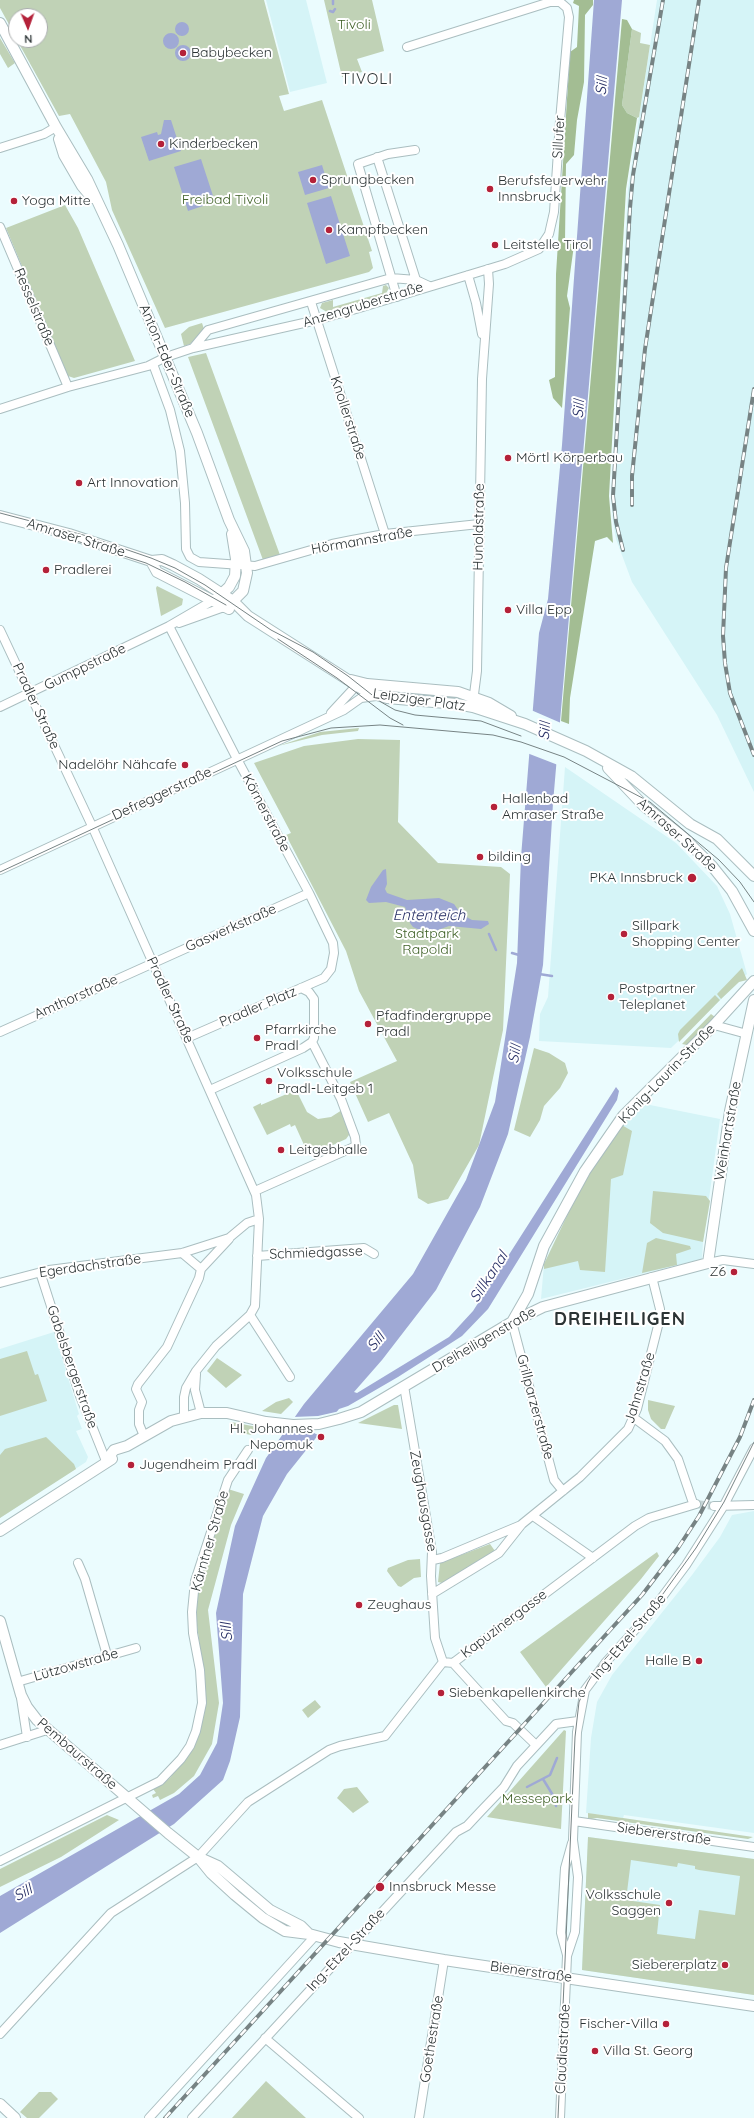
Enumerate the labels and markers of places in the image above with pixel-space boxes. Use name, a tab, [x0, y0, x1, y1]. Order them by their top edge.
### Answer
place label: Babybecken	[191, 45, 272, 61]
marker: Babybecken	[178, 48, 188, 58]
place label: Kinderbecken	[169, 136, 258, 152]
marker: Kinderbecken	[156, 139, 166, 149]
place label: Sprungbecken	[321, 172, 414, 188]
place label: Berufsfeuerwehr Innsbruck	[498, 173, 606, 206]
marker: Sprungbecken	[308, 175, 318, 185]
marker: Berufsfeuerwehr Innsbruck	[485, 184, 495, 194]
place label: Yoga Mitte	[22, 193, 91, 209]
marker: Yoga Mitte	[9, 196, 19, 206]
place label: Kampfbecken	[337, 222, 428, 238]
marker: Kampfbecken	[324, 225, 334, 235]
place label: Leitstelle Tirol	[503, 237, 592, 253]
marker: Leitstelle Tirol	[490, 240, 500, 250]
place label: Mörtl Körperbau	[516, 450, 623, 466]
marker: Mörtl Körperbau	[503, 453, 513, 463]
place label: Art Innovation	[87, 475, 178, 491]
marker: Art Innovation	[74, 478, 84, 488]
place label: Pradlerei	[54, 562, 112, 578]
marker: Pradlerei	[41, 565, 51, 575]
place label: Villa Epp	[516, 602, 572, 618]
marker: Villa Epp	[503, 605, 513, 615]
place label: Nadelöhr Nähcafe	[58, 757, 177, 773]
marker: Nadelöhr Nähcafe	[180, 760, 190, 770]
place label: Hallenbad Amraser Straße	[502, 791, 604, 824]
marker: Hallenbad Amraser Straße	[489, 802, 499, 812]
place label: bilding	[488, 849, 531, 865]
marker: bilding	[475, 852, 485, 862]
place label: PKA Innsbruck	[589, 870, 683, 886]
marker: PKA Innsbruck	[686, 872, 698, 884]
place label: Sillpark Shopping Center	[632, 918, 740, 950]
marker: Sillpark Shopping Center	[619, 929, 629, 939]
place label: Postpartner Teleplanet	[619, 981, 695, 1014]
marker: Postpartner Teleplanet	[606, 992, 616, 1002]
place label: Pfadfindergruppe Pradl	[376, 1008, 491, 1040]
marker: Pfadfindergruppe Pradl	[363, 1019, 373, 1029]
place label: Pfarrkirche Pradl	[265, 1022, 336, 1054]
marker: Pfarrkirche Pradl	[252, 1033, 262, 1043]
place label: Volksschule Pradl-Leitgeb 1	[277, 1065, 373, 1098]
marker: Volksschule Pradl-Leitgeb 1	[264, 1076, 274, 1086]
place label: Leitgebhalle	[289, 1142, 368, 1158]
marker: Leitgebhalle	[276, 1145, 286, 1155]
place label: Z6	[709, 1264, 726, 1280]
marker: Z6	[729, 1267, 739, 1277]
place label: Hl. Johannes Nepomuk	[230, 1421, 313, 1454]
marker: Hl. Johannes Nepomuk	[316, 1432, 326, 1442]
place label: Jugendheim Pradl	[139, 1457, 257, 1473]
marker: Jugendheim Pradl	[126, 1460, 136, 1470]
place label: Zeughaus	[367, 1597, 431, 1613]
marker: Zeughaus	[354, 1600, 364, 1610]
place label: Halle B	[645, 1653, 691, 1669]
marker: Halle B	[694, 1656, 704, 1666]
place label: Siebenkapellenkirche	[449, 1685, 586, 1701]
marker: Siebenkapellenkirche	[436, 1688, 446, 1698]
place label: Innsbruck Messe	[389, 1879, 496, 1895]
marker: Innsbruck Messe	[374, 1881, 386, 1893]
place label: Volksschule Saggen	[586, 1887, 661, 1920]
marker: Volksschule Saggen	[664, 1898, 674, 1908]
place label: Siebererplatz	[632, 1957, 717, 1973]
marker: Siebererplatz	[720, 1960, 730, 1970]
place label: Fischer-Villa	[579, 2016, 658, 2032]
marker: Fischer-Villa	[661, 2019, 671, 2029]
place label: Villa St. Georg	[603, 2043, 693, 2059]
marker: Villa St. Georg	[590, 2046, 600, 2056]

